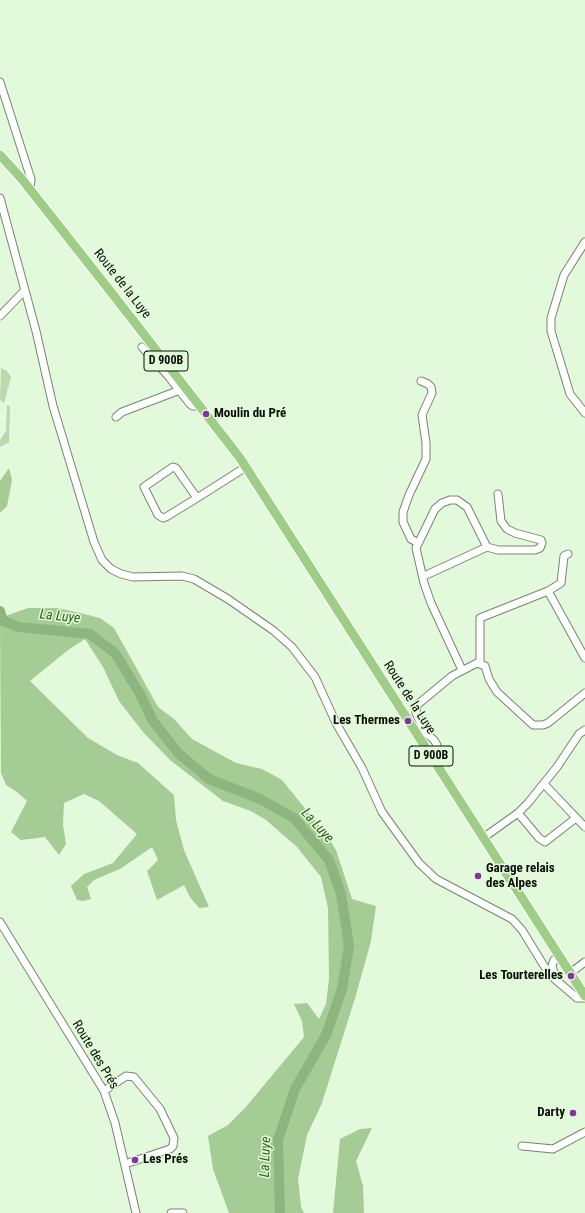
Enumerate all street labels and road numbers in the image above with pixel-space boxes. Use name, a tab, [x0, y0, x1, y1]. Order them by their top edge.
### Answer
street label: Route de la Luye	[90, 246, 154, 322]
road number: D 900B	[144, 351, 188, 371]
street label: Route de la Luye	[380, 659, 438, 737]
road number: D 900B	[409, 746, 453, 766]
street label: Route des Prés	[68, 1018, 122, 1092]

